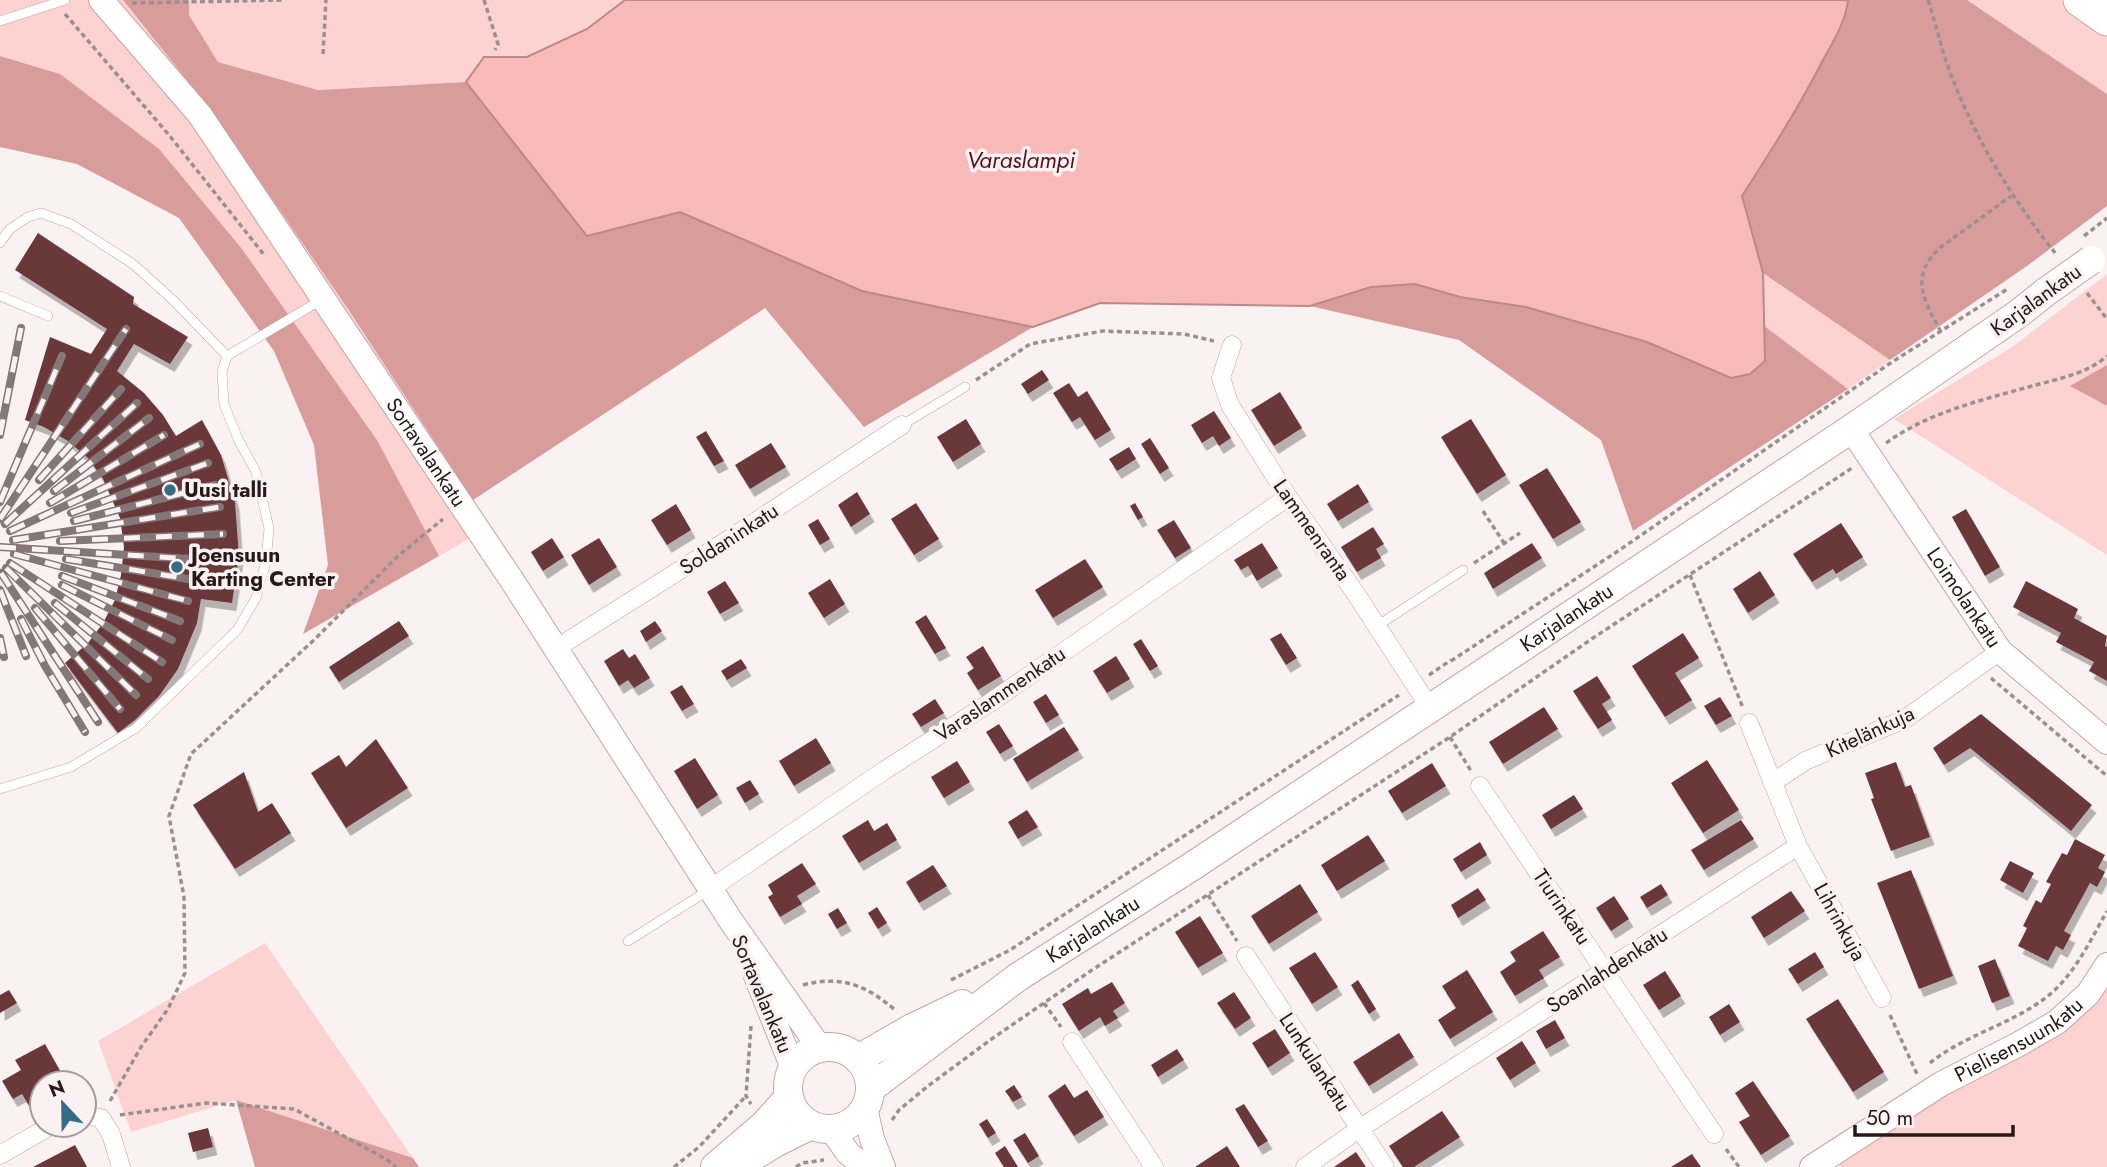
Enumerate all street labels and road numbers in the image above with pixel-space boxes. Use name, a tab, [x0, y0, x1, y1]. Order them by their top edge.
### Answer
street label: Karjalankatu	[1984, 257, 2088, 343]
street label: Sortavalankatu	[379, 392, 474, 513]
street label: Lammenranta	[1266, 473, 1358, 587]
street label: Soldaninkatu	[674, 496, 784, 582]
street label: Loimolankatu	[1919, 541, 2009, 654]
street label: Karjalankatu	[1514, 576, 1619, 660]
street label: Varaslammenkatu	[928, 639, 1072, 749]
street label: Kitelänkuja	[1821, 698, 1919, 766]
street label: Tiurinkatu	[1526, 863, 1598, 951]
street label: Lihrinkuja	[1806, 878, 1874, 966]
street label: Karjalankatu	[1040, 888, 1146, 970]
street label: Soanlahdenkatu	[1540, 919, 1674, 1021]
street label: Sortavalankatu	[724, 930, 800, 1058]
street label: Pielisensuunkatu	[1949, 990, 2090, 1090]
street label: Lunkulankatu	[1272, 1007, 1358, 1117]

